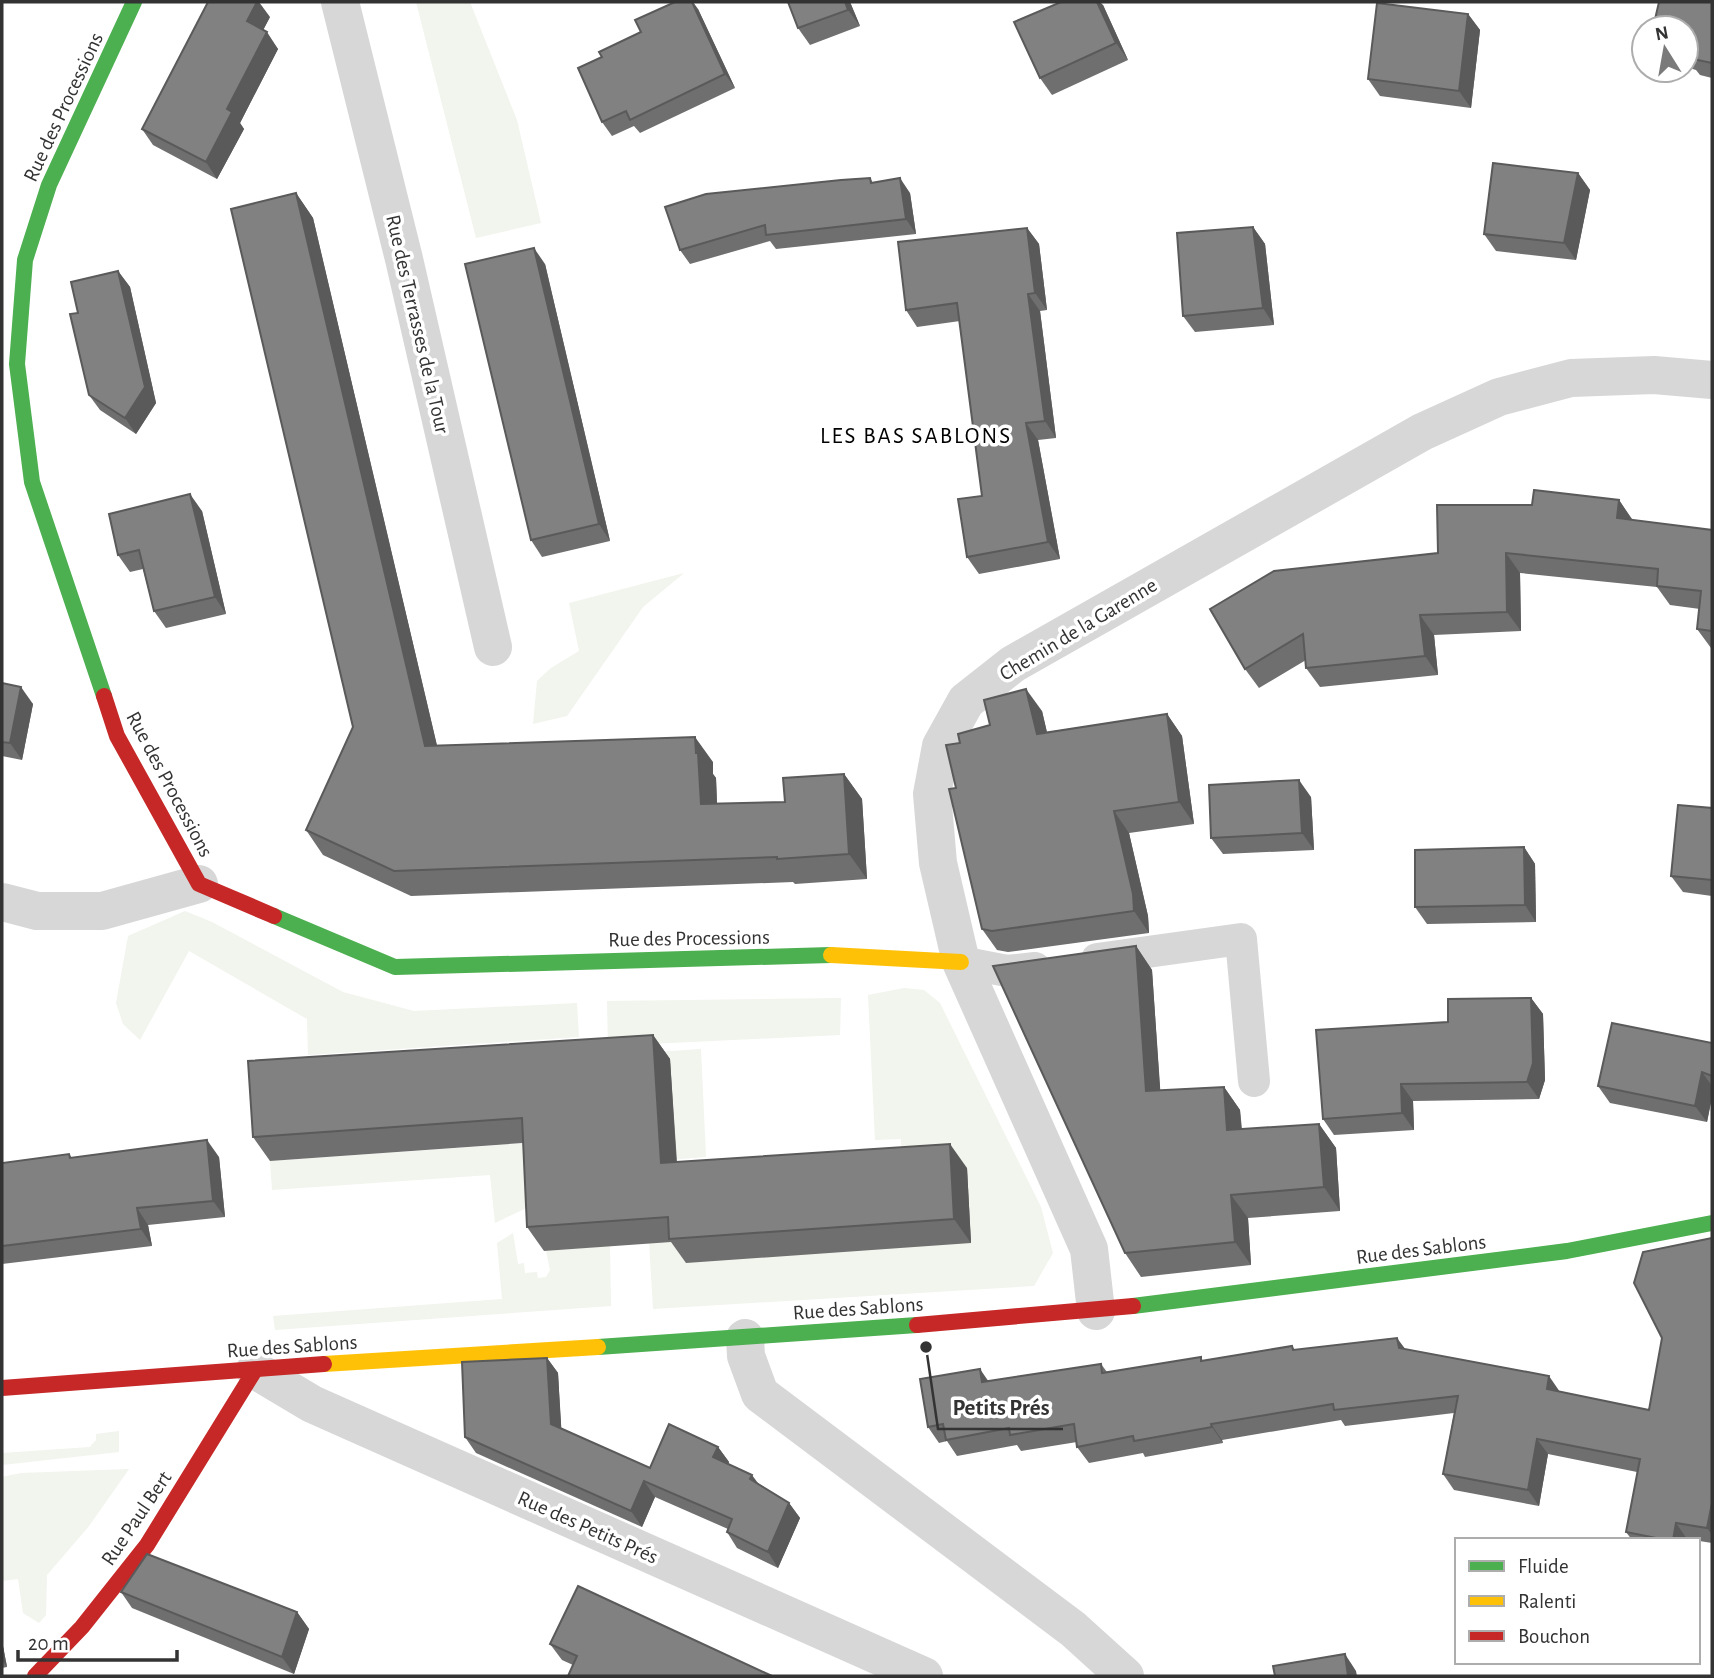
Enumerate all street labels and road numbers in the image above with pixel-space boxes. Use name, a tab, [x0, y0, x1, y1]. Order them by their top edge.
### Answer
street label: Rue des Processions	[20, 30, 107, 185]
street label: Rue des Terrasses de la Tour	[382, 213, 453, 436]
street label: Chemin de la Garenne	[996, 574, 1161, 685]
street label: Rue des Processions	[122, 708, 217, 861]
street label: Rue des Processions	[608, 927, 770, 950]
street label: Rue des Sablons	[1355, 1231, 1487, 1268]
street label: Rue des Sablons	[792, 1293, 924, 1324]
street label: Rue des Sablons	[226, 1331, 358, 1362]
street label: Rue Paul Bert	[97, 1467, 176, 1569]
street label: Rue des Petits Prés	[514, 1487, 661, 1568]

